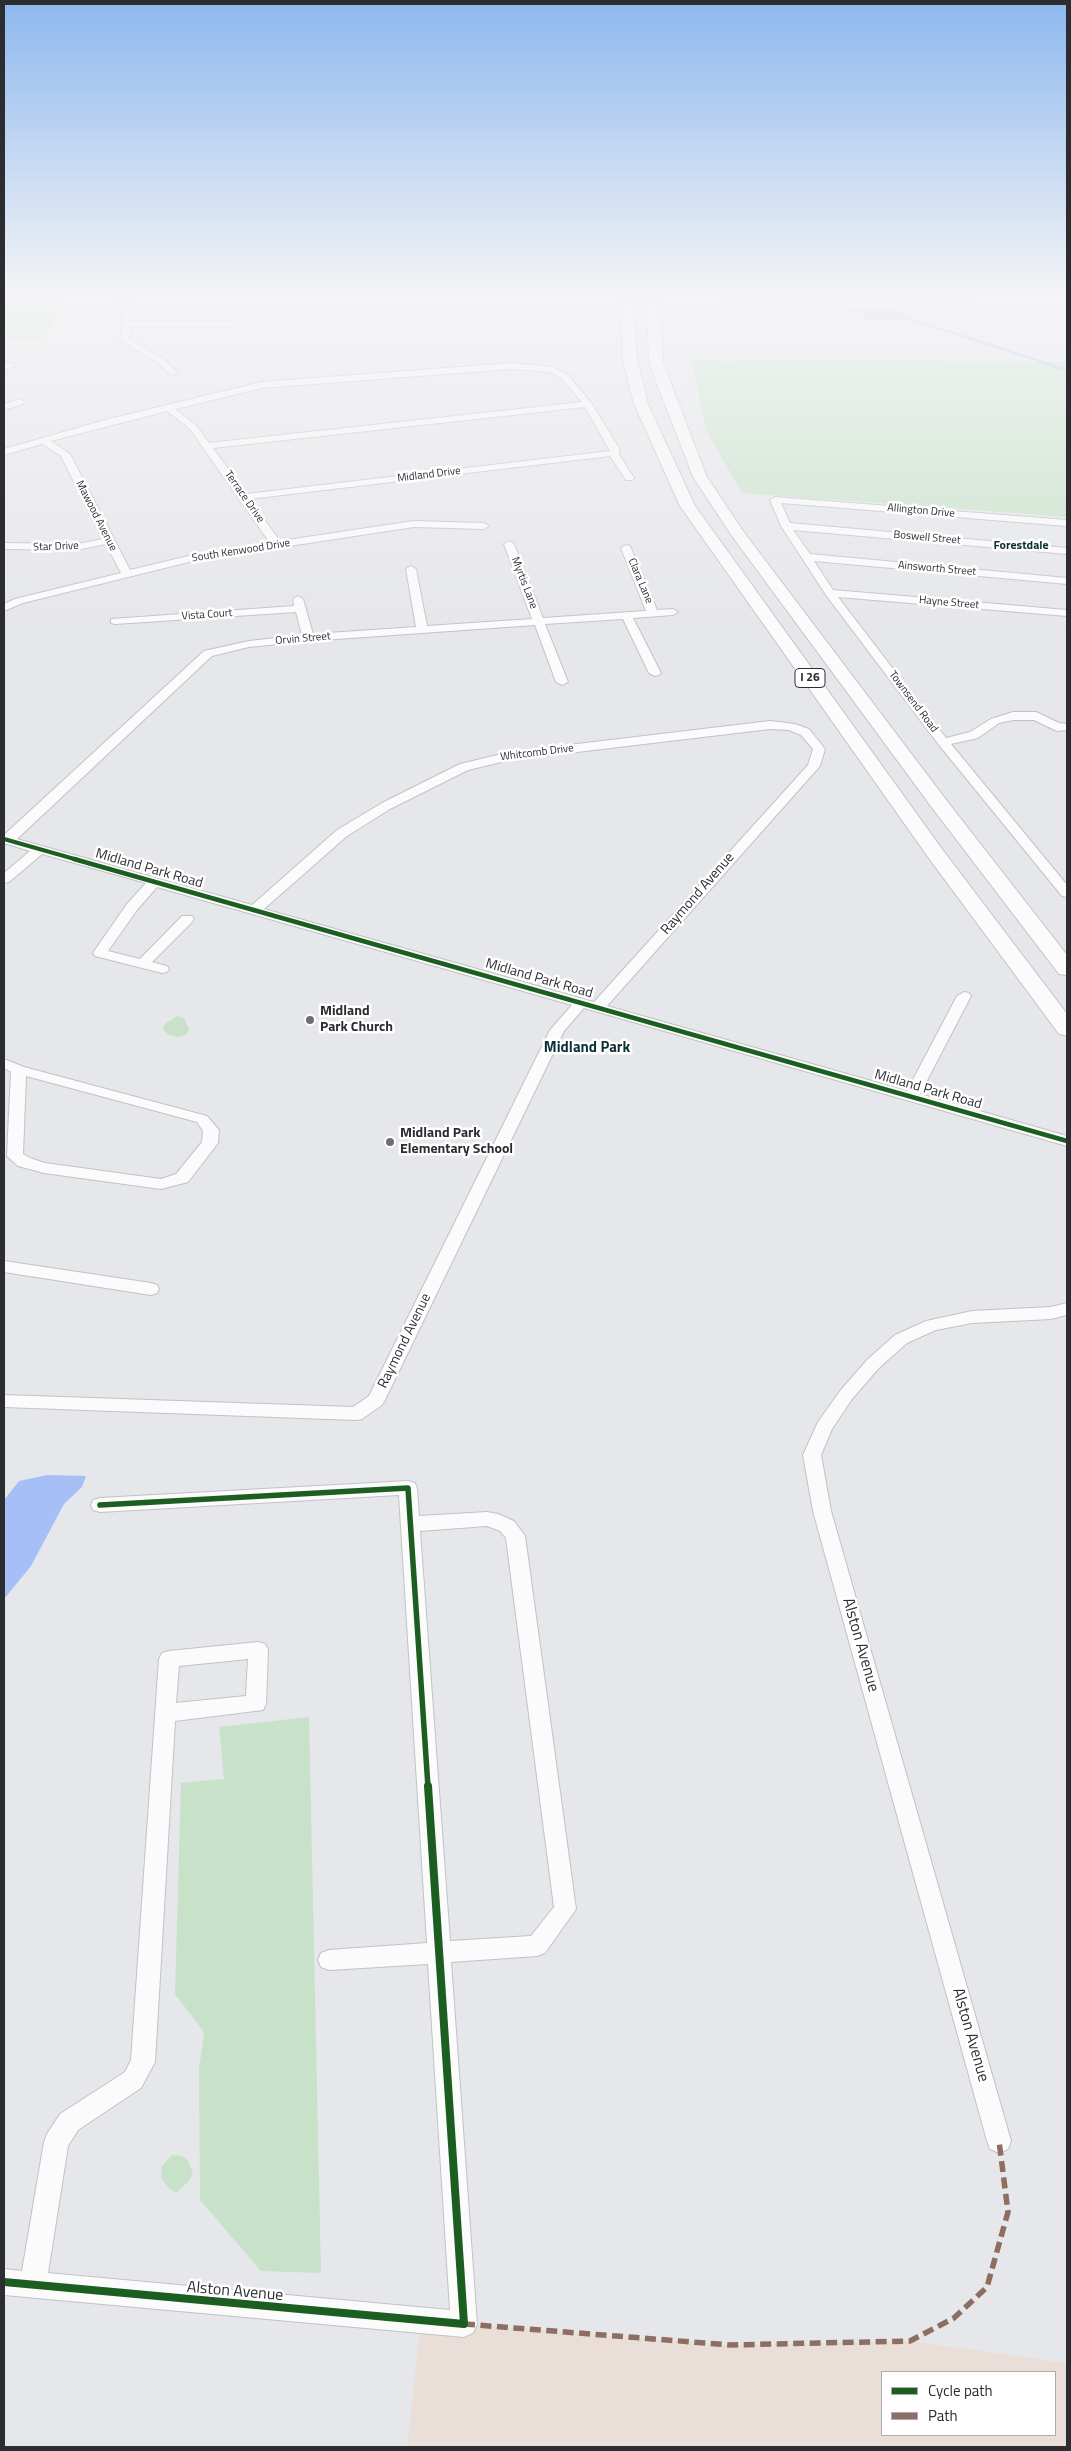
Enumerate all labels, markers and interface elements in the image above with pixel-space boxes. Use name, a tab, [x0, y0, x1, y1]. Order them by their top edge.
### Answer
street label: Midland Drive	[397, 465, 461, 485]
street label: Terrace Drive	[221, 469, 267, 525]
street label: Mawood Avenue	[73, 479, 119, 553]
street label: Allington Drive	[887, 501, 955, 521]
street label: Boswell Street	[893, 528, 961, 548]
street label: South Kenwood Drive	[191, 537, 291, 565]
district label: Forestdale	[993, 539, 1049, 553]
street label: Star Drive	[33, 540, 79, 554]
street label: Myrtis Lane	[508, 555, 540, 611]
street label: Clara Lane	[625, 556, 655, 606]
street label: Ainsworth Street	[897, 559, 977, 579]
street label: Hayne Street	[918, 594, 980, 612]
street label: Vista Court	[181, 607, 233, 623]
street label: Orvin Street	[275, 630, 331, 648]
road number: I 26	[795, 668, 825, 688]
street label: Townsend Road	[886, 669, 940, 735]
street label: Whitcomb Drive	[500, 742, 574, 764]
street label: Midland Park Road	[93, 846, 205, 892]
street label: Raymond Avenue	[658, 850, 738, 938]
street label: Midland Park Road	[483, 956, 595, 1002]
place label: Midland Park Church	[320, 1004, 393, 1036]
marker: Midland Park Church	[304, 1014, 316, 1026]
district label: Midland Park	[544, 1039, 630, 1057]
street label: Midland Park Road	[872, 1067, 984, 1113]
place label: Midland Park Elementary School	[400, 1126, 513, 1158]
marker: Midland Park Elementary School	[384, 1136, 396, 1148]
street label: Raymond Avenue	[375, 1291, 435, 1391]
street label: Alston Avenue	[837, 1596, 883, 1694]
street label: Alston Avenue	[947, 1986, 993, 2084]
street label: Alston Avenue	[186, 2278, 284, 2306]
legend	[881, 2371, 1056, 2436]
text: Cycle path	[928, 2379, 993, 2402]
text: Path	[928, 2404, 958, 2427]

